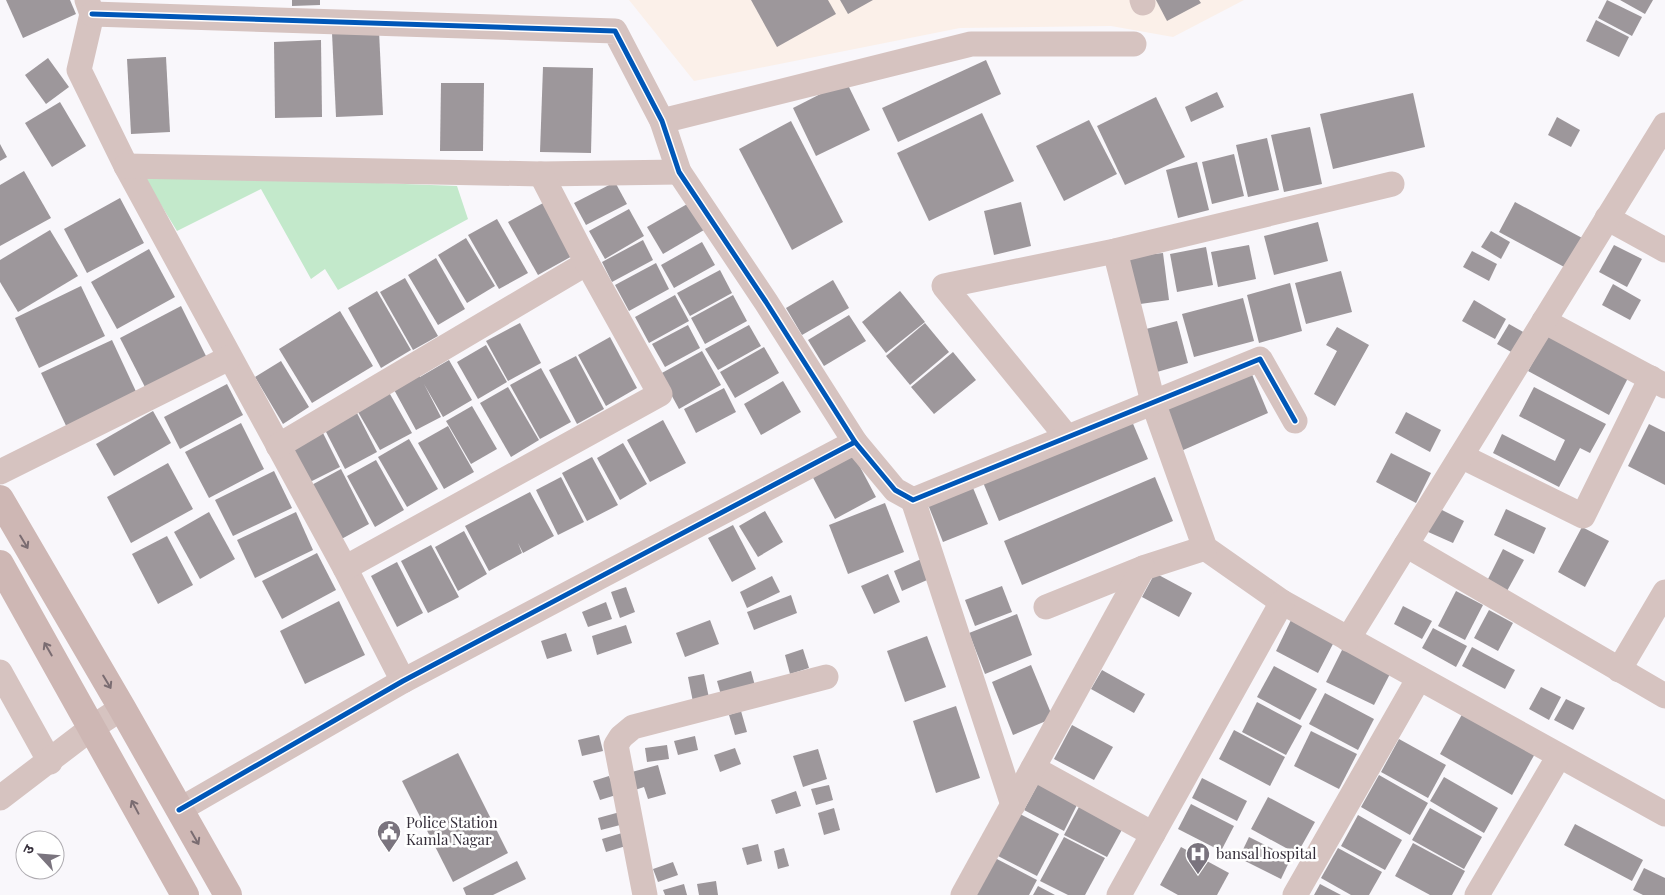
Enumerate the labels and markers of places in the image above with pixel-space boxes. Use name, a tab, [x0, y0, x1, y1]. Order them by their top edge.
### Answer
place label: Police Station Kamla Nagar	[406, 812, 498, 849]
public building icon: Police Station Kamla Nagar	[376, 819, 402, 853]
hospital icon: bansal hospital	[1185, 841, 1211, 875]
place label: bansal hospital	[1216, 843, 1317, 863]

